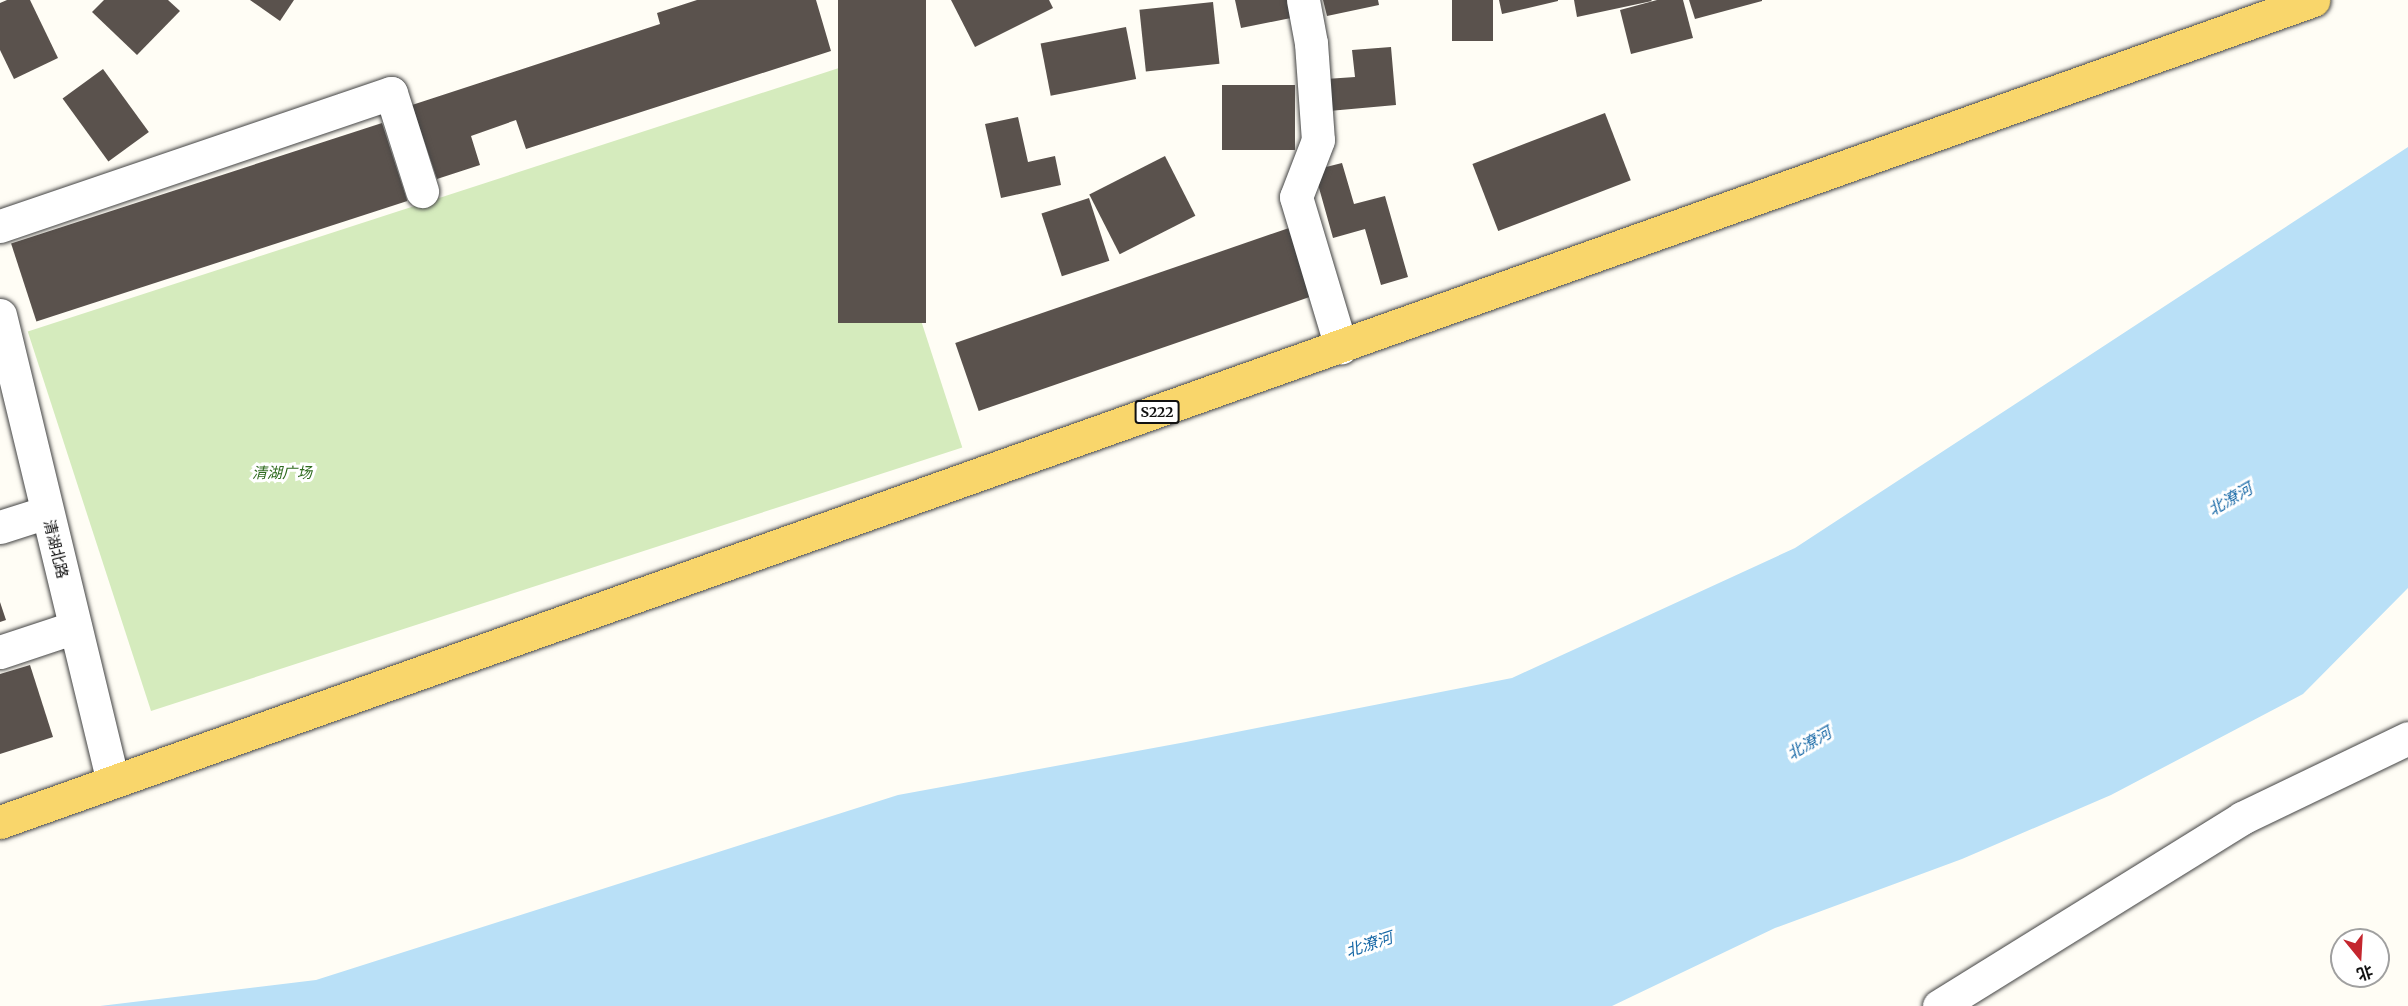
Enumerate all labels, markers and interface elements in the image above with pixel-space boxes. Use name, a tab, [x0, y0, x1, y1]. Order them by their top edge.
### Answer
road number: S222	[1134, 401, 1180, 423]
park label: 清湖广场	[252, 464, 312, 482]
water label: 北潦河	[2204, 479, 2256, 519]
street label: 清湖北路	[40, 518, 72, 580]
water label: 北潦河	[1783, 723, 1835, 763]
water label: 北潦河	[1343, 927, 1395, 961]
north arrow	[2330, 928, 2390, 988]
text: 北	[2354, 961, 2376, 985]

